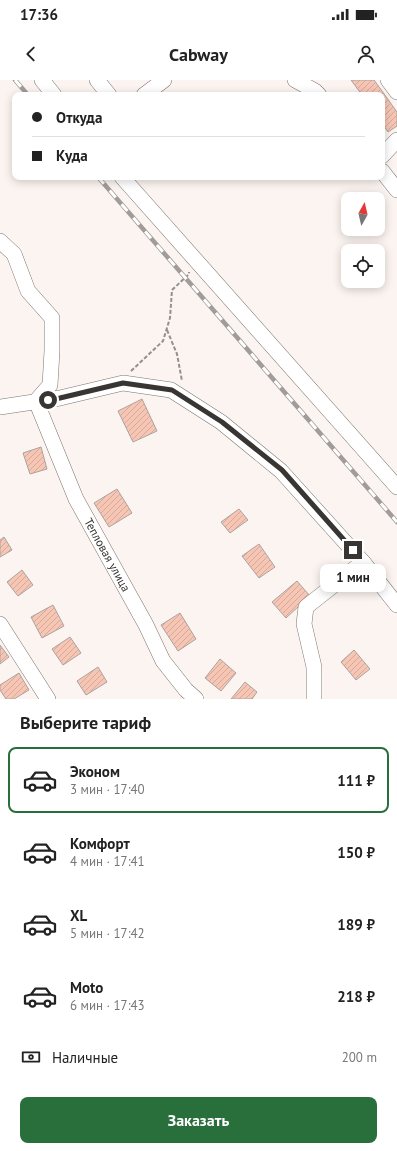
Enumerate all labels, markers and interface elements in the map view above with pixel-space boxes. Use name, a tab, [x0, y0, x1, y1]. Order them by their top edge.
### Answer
text: 17:36	[20, 5, 58, 24]
icon: back	[20, 43, 42, 65]
text: Cabway	[169, 43, 228, 66]
icon: person	[355, 43, 377, 65]
text: Откуда	[56, 108, 102, 127]
text: Куда	[56, 146, 88, 165]
north arrow	[341, 192, 385, 236]
map controls	[341, 192, 385, 288]
button: locate	[341, 244, 385, 288]
route start	[39, 391, 57, 409]
street label: Тепловая улица	[81, 515, 134, 594]
route end	[344, 541, 362, 559]
callout: 1 мин	[320, 564, 386, 592]
text: 1 мин	[336, 569, 370, 586]
text: Выберите тариф	[20, 711, 151, 734]
icon: car	[22, 762, 58, 798]
text: Эконом	[70, 762, 120, 781]
text: 111 ₽	[337, 771, 375, 790]
text: 3 мин · 17:40	[70, 781, 145, 798]
icon: car	[22, 834, 58, 870]
text: Комфорт	[70, 834, 130, 853]
text: 150 ₽	[337, 843, 375, 862]
text: 4 мин · 17:41	[70, 853, 145, 870]
icon: car	[22, 906, 58, 942]
text: XL	[70, 906, 87, 925]
text: 189 ₽	[337, 915, 375, 934]
text: 5 мин · 17:42	[70, 925, 145, 942]
icon: car	[22, 978, 58, 1014]
text: Moto	[70, 978, 103, 997]
text: 218 ₽	[337, 987, 375, 1006]
text: 6 мин · 17:43	[70, 997, 145, 1014]
icon: cash	[20, 1046, 42, 1068]
text: Наличные	[52, 1048, 118, 1067]
text: 200 m	[342, 1049, 377, 1066]
button: Заказать	[20, 1097, 377, 1143]

